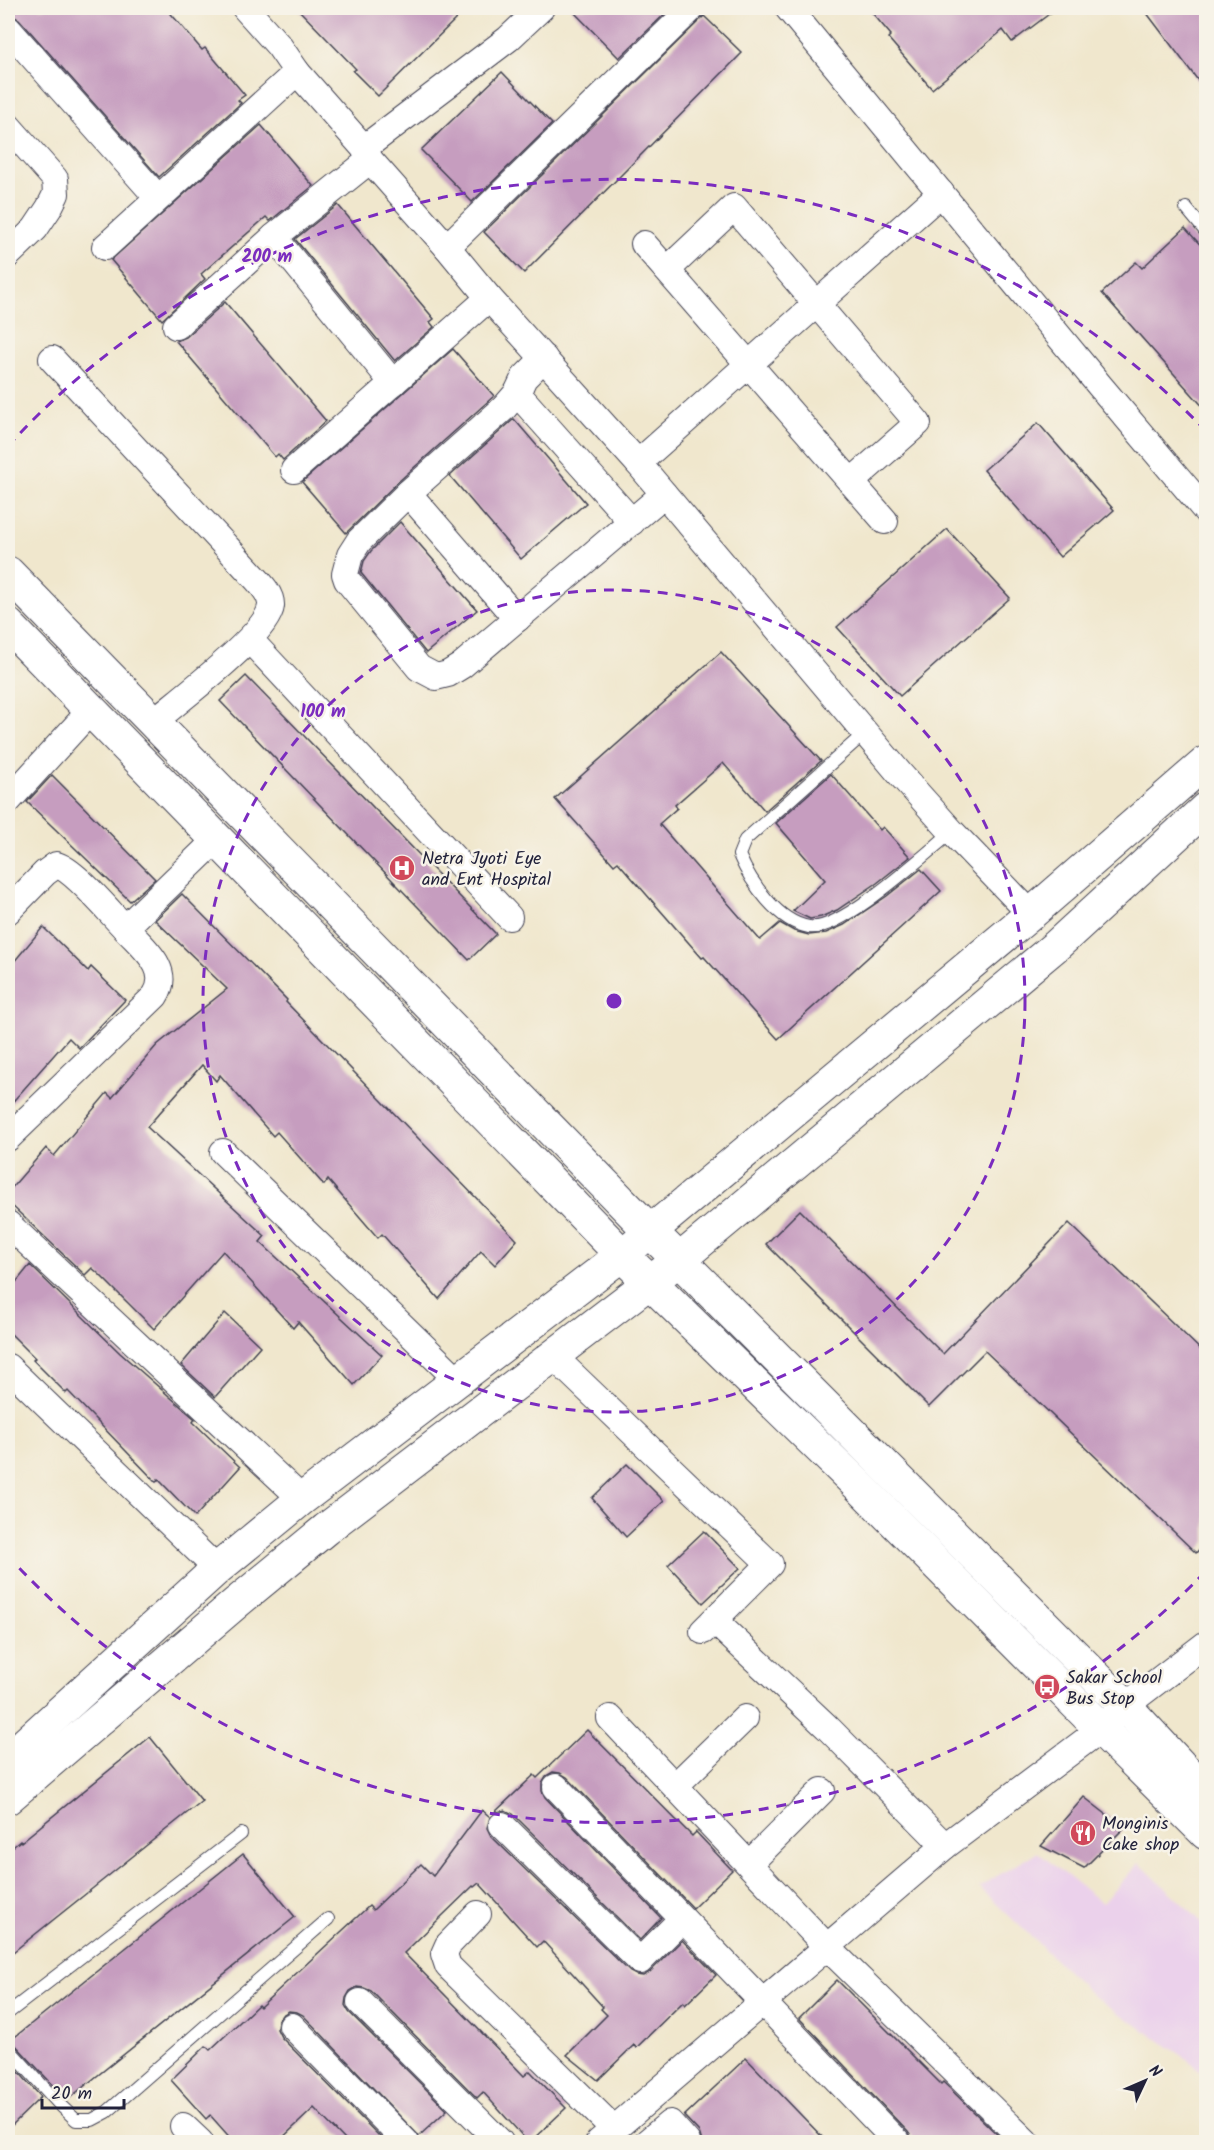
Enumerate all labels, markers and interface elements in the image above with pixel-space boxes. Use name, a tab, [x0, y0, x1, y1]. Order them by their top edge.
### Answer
text: 200 m	[242, 243, 293, 272]
text: 100 m	[300, 698, 346, 727]
place label: Netra Jyoti Eye and Ent Hospital	[422, 845, 552, 895]
hospital icon: Netra Jyoti Eye and Ent Hospital	[387, 853, 417, 883]
centre of rings	[604, 991, 624, 1011]
place label: Sakar School Bus Stop	[1066, 1664, 1163, 1714]
bus stop icon: Sakar School Bus Stop	[1032, 1672, 1062, 1702]
place label: Monginis Cake shop	[1102, 1810, 1179, 1860]
restaurant icon: Monginis Cake shop	[1068, 1818, 1098, 1848]
north arrow	[1115, 2051, 1175, 2111]
text: N	[1142, 2059, 1167, 2084]
scale bar	[42, 2072, 124, 2110]
text: 20 m	[51, 2080, 92, 2109]

